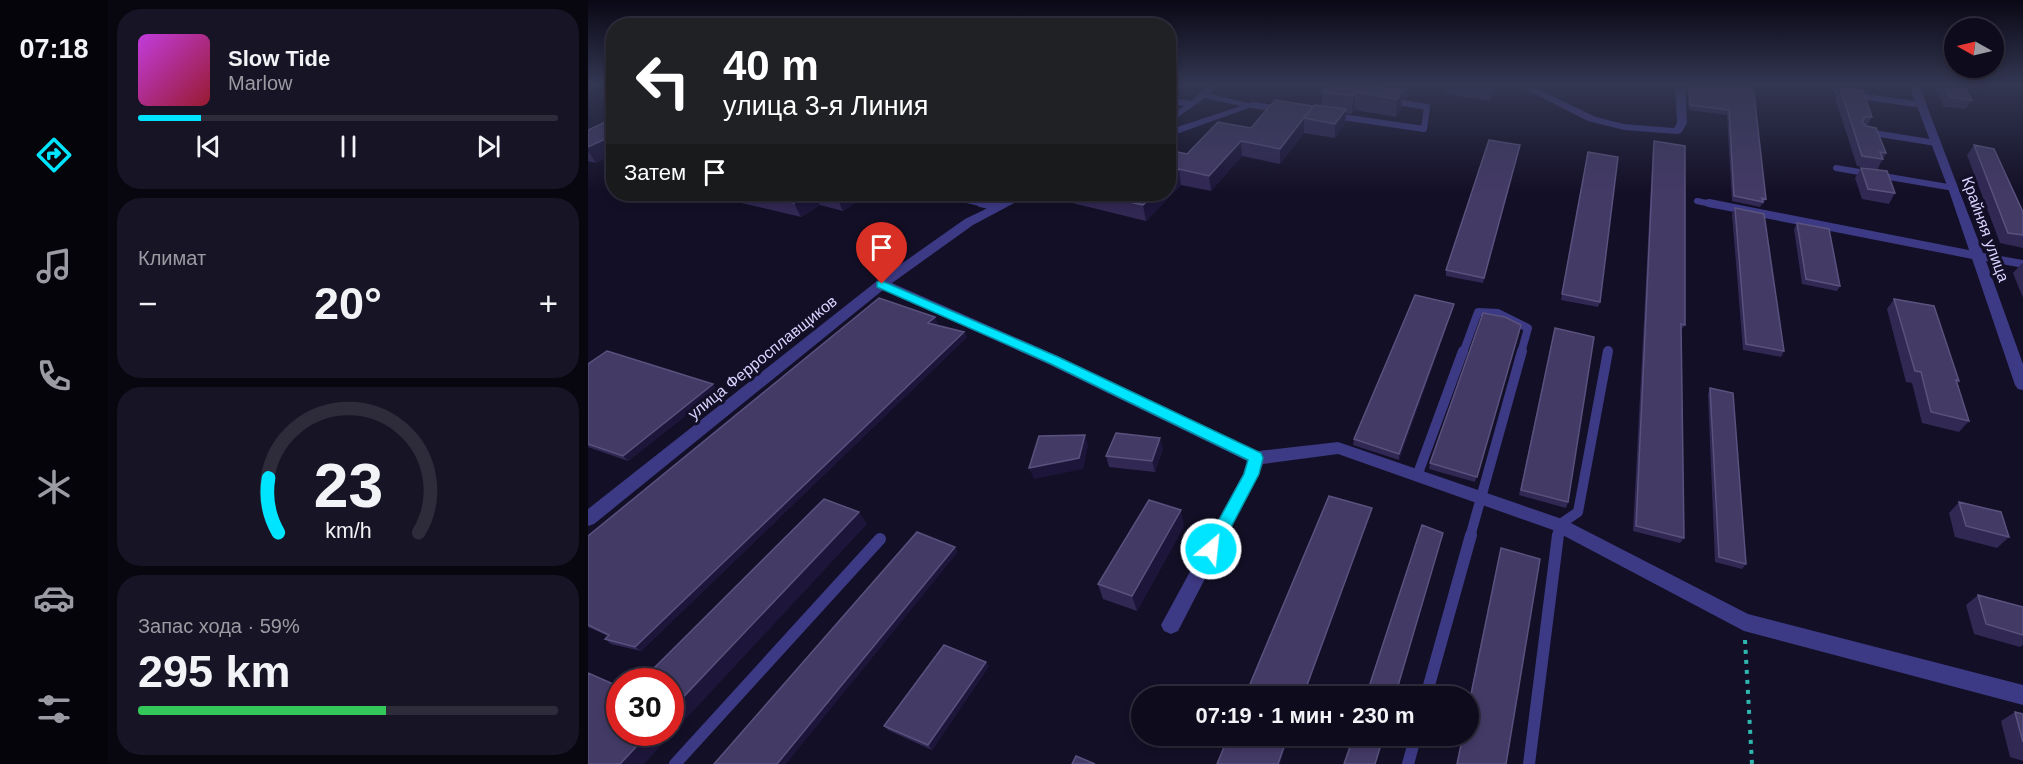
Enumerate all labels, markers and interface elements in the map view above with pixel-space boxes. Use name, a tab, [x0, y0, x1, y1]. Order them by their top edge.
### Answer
north arrow	[1944, 18, 2004, 78]
map controls	[1944, 18, 2004, 78]
text: 07:18	[19, 34, 89, 64]
icon: left	[624, 42, 702, 120]
text: 40 m	[723, 42, 819, 89]
text: Slow Tide	[228, 46, 330, 71]
text: Marlow	[228, 72, 292, 94]
text: улица 3-я Линия	[723, 91, 928, 121]
icon: previous	[192, 130, 225, 163]
icon: pause	[332, 130, 365, 163]
icon: next	[472, 130, 505, 163]
icon: directions	[33, 134, 75, 176]
icon: arrive	[698, 156, 731, 189]
text: Затем	[624, 160, 686, 185]
street label: Крайняя улица	[1959, 174, 2012, 284]
pin	[856, 222, 907, 284]
icon: arrive	[865, 231, 898, 264]
icon: music	[33, 245, 75, 287]
text: Климат	[138, 247, 206, 269]
text: 20°	[314, 278, 382, 329]
text: −	[138, 285, 157, 322]
text: +	[539, 285, 558, 322]
street label: улица Ферросплавщиков	[685, 292, 840, 423]
icon: phone	[33, 355, 75, 397]
text: 23	[313, 452, 383, 521]
icon: climate	[33, 466, 75, 508]
position arrow	[1179, 517, 1243, 581]
text: km/h	[325, 520, 371, 544]
icon: car	[33, 577, 75, 619]
text: Запас хода · 59%	[138, 615, 300, 637]
text: 295 km	[138, 646, 291, 697]
speed limit sign: 30	[606, 668, 684, 746]
icon: filters	[33, 688, 75, 730]
text: 07:19 · 1 мин · 230 m	[1195, 703, 1415, 728]

